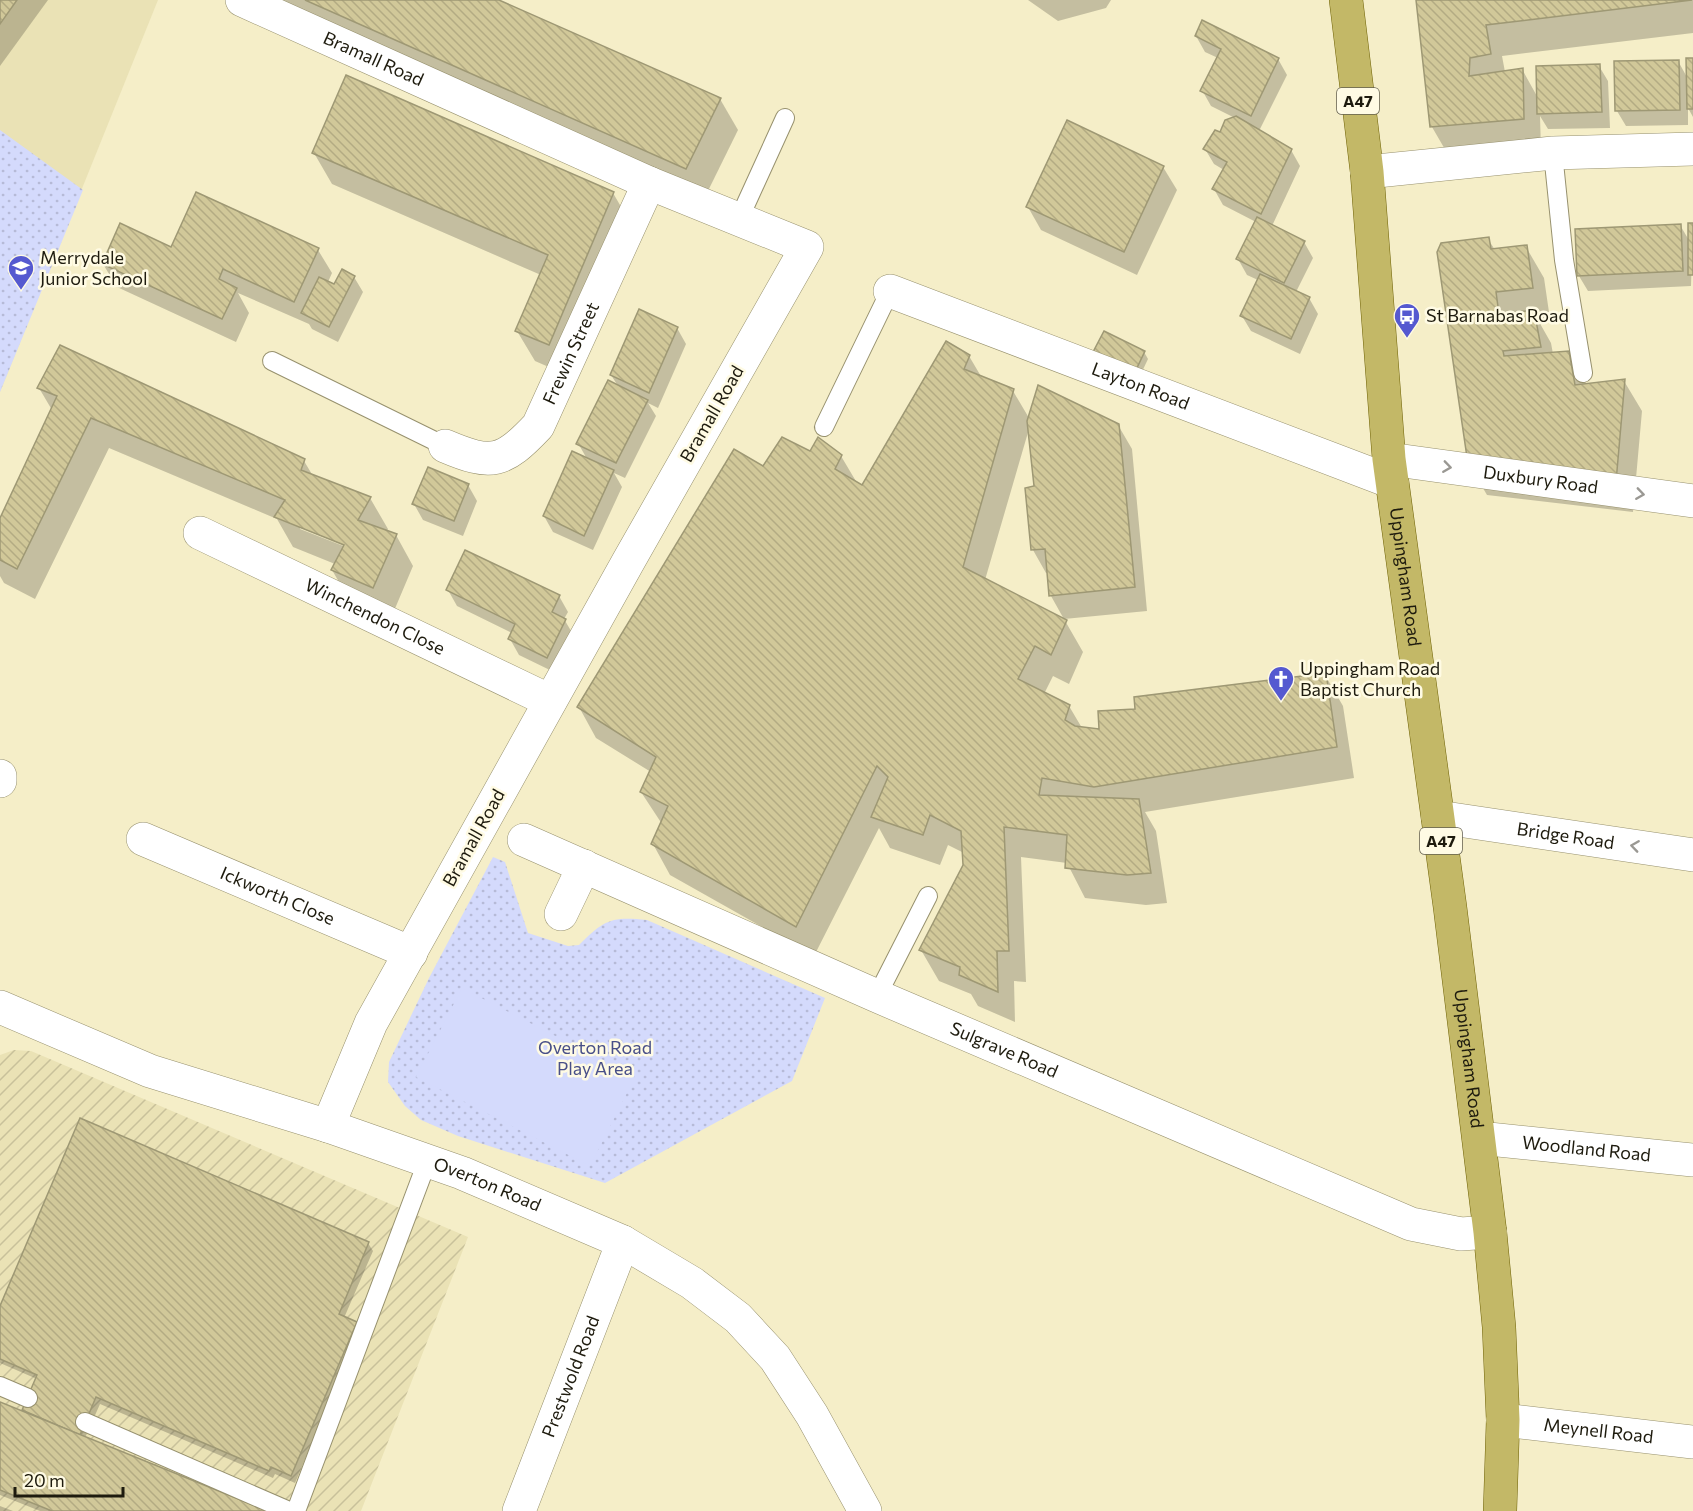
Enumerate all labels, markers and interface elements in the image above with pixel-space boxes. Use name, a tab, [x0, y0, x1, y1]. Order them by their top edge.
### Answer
street label: Bramall Road	[320, 26, 427, 90]
road number: A47	[1337, 88, 1379, 114]
place label: Merrydale Junior School	[40, 246, 147, 289]
school or university icon: Merrydale Junior School	[6, 253, 36, 291]
street label: Frewin Street	[537, 298, 603, 408]
bus stop icon: St Barnabas Road	[1392, 301, 1422, 339]
place label: St Barnabas Road	[1426, 304, 1569, 326]
street label: Layton Road	[1089, 357, 1193, 414]
street label: Bramall Road	[675, 361, 748, 466]
one-way arrow	[1442, 460, 1451, 472]
street label: Duxbury Road	[1482, 460, 1600, 498]
one-way arrow	[1635, 487, 1644, 499]
street label: Uppingham Road	[1386, 506, 1426, 648]
street label: Winchendon Close	[302, 573, 449, 659]
place label: Uppingham Road Baptist Church	[1300, 657, 1440, 700]
church icon: Uppingham Road Baptist Church	[1266, 664, 1296, 702]
street label: Bramall Road	[437, 785, 509, 890]
street label: Bridge Road	[1515, 817, 1616, 853]
road number: A47	[1420, 828, 1462, 854]
one-way arrow	[1631, 841, 1640, 853]
street label: Ickworth Close	[217, 861, 338, 929]
street label: Uppingham Road	[1450, 988, 1489, 1129]
street label: Sulgrave Road	[947, 1017, 1062, 1082]
park label: Overton Road Play Area	[538, 1036, 652, 1079]
street label: Woodland Road	[1521, 1130, 1652, 1166]
street label: Overton Road	[431, 1152, 545, 1216]
street label: Prestwold Road	[537, 1312, 603, 1440]
street label: Meynell Road	[1542, 1413, 1655, 1447]
scale bar	[15, 1460, 123, 1498]
text: 20 m	[24, 1469, 65, 1491]

